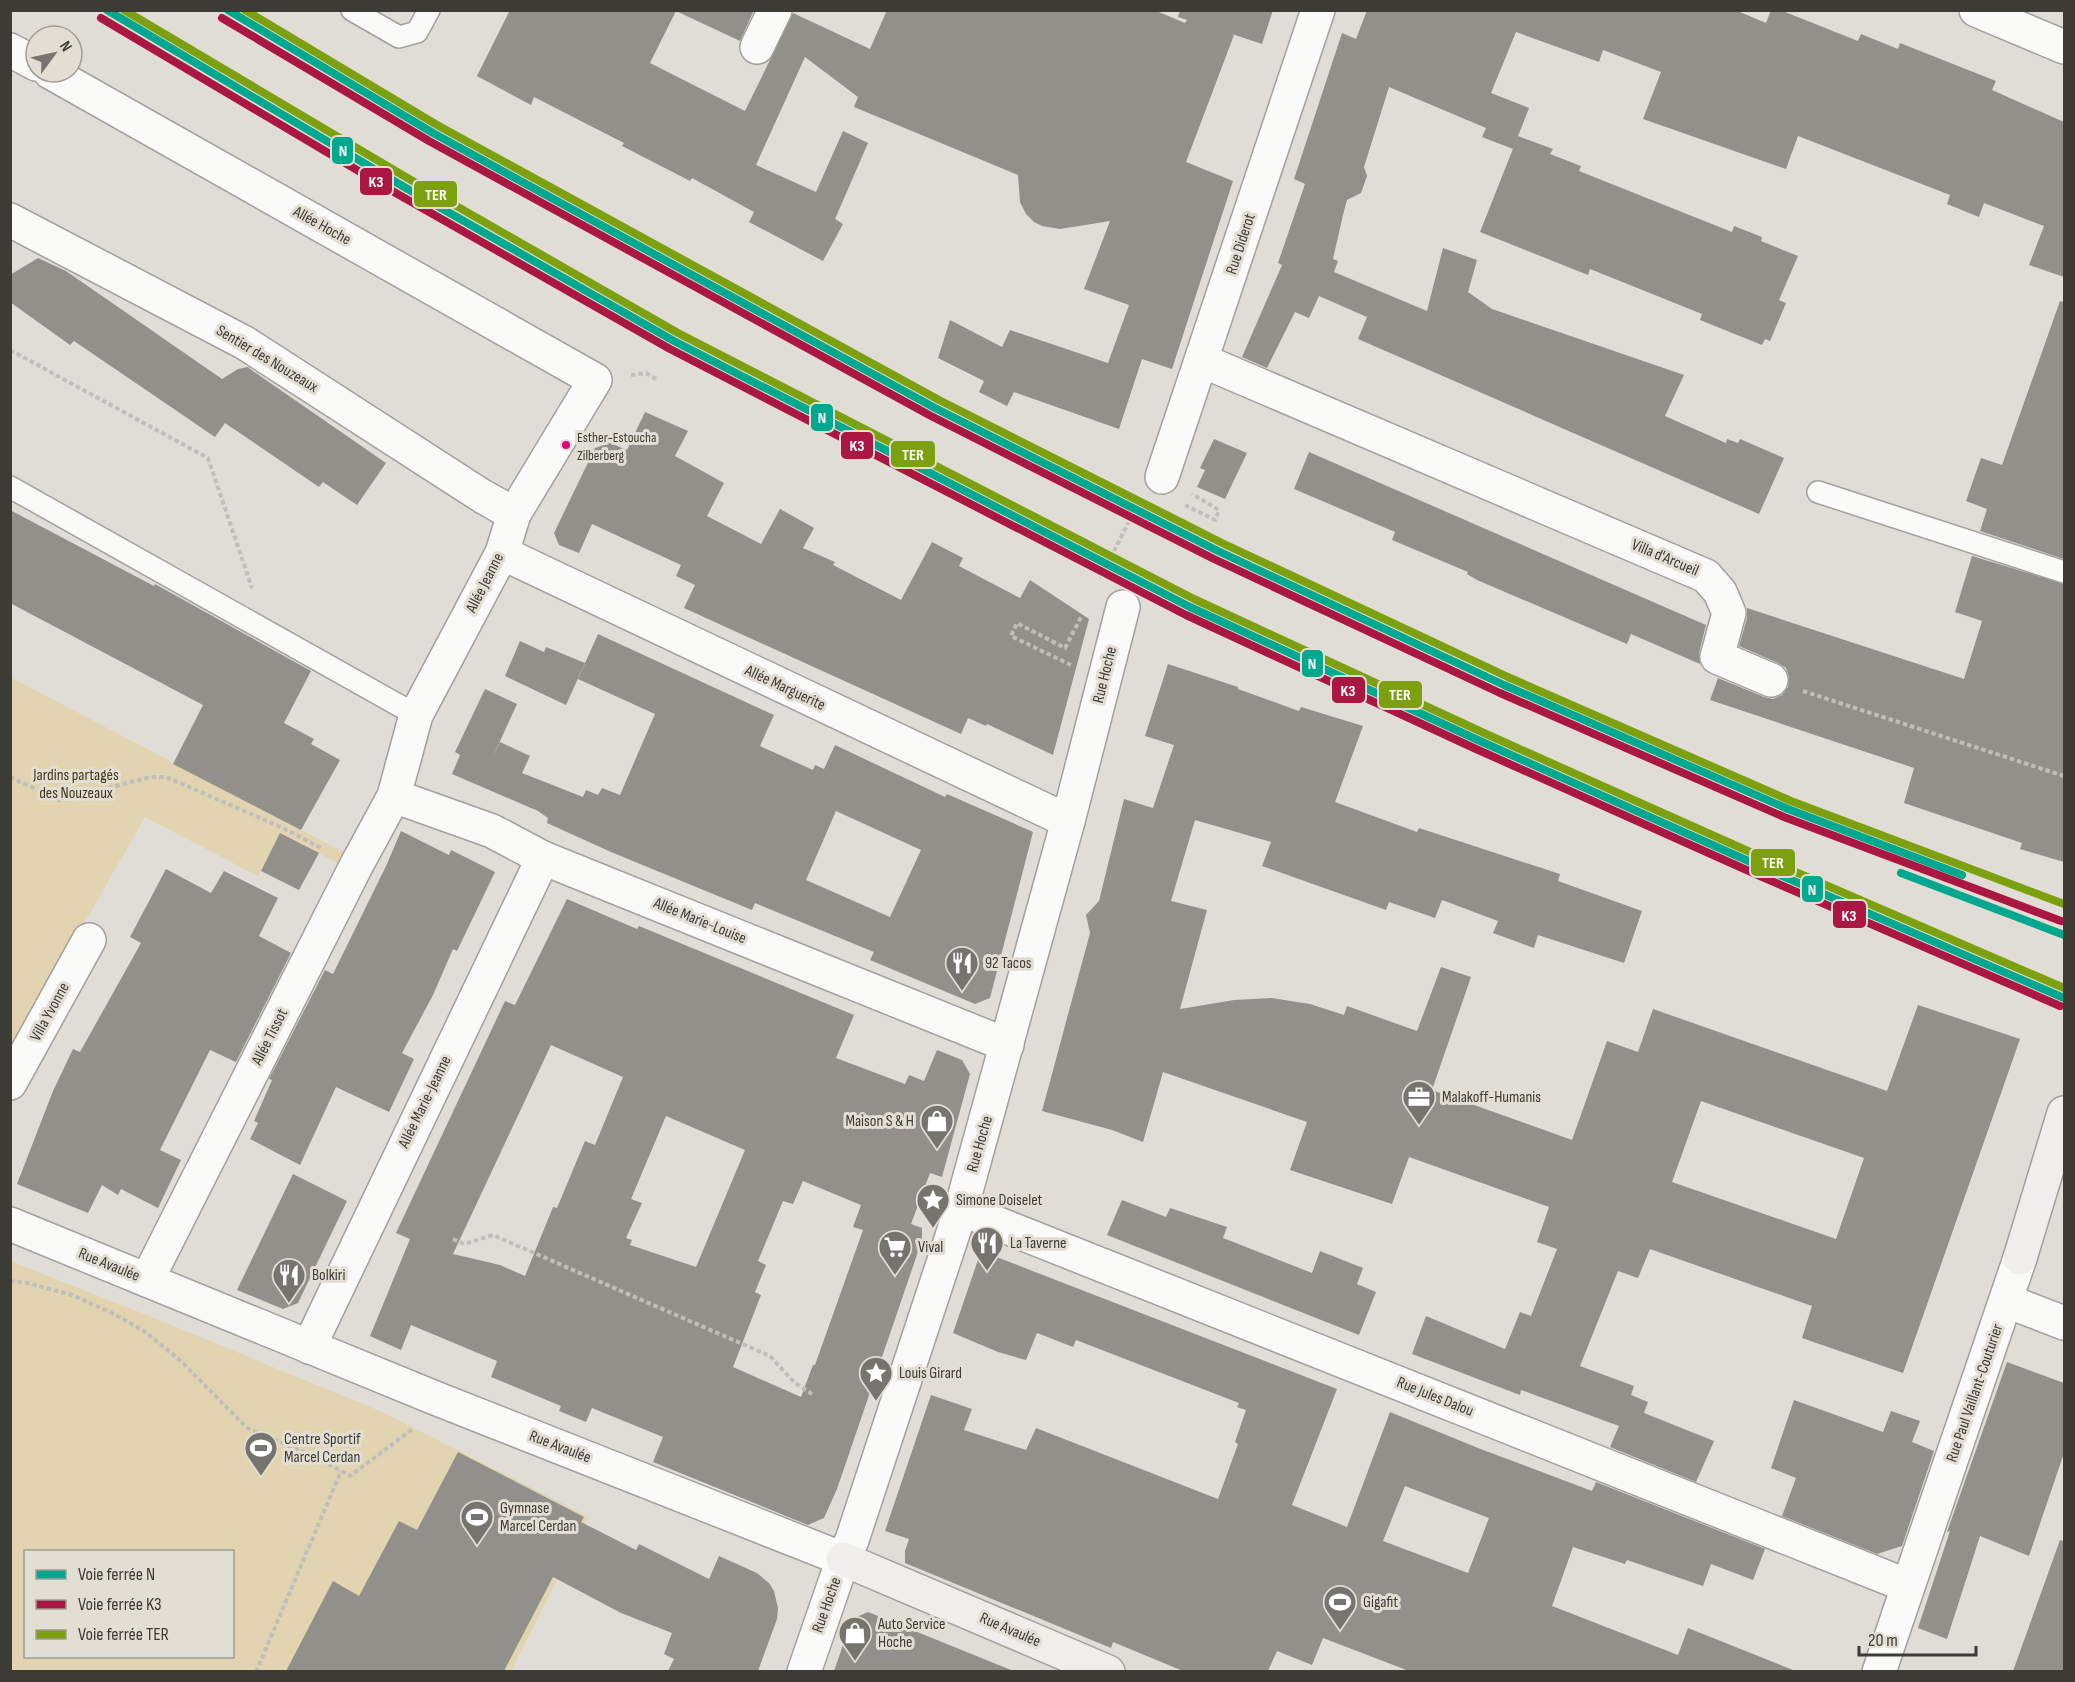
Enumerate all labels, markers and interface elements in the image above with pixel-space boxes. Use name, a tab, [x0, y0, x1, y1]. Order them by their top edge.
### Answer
north arrow	[24, 24, 84, 84]
text: N	[55, 38, 76, 55]
line badge: N	[331, 136, 354, 165]
text: N	[339, 142, 347, 161]
line badge: K3	[359, 167, 393, 196]
text: K3	[368, 173, 384, 192]
line badge: TER	[413, 180, 458, 208]
text: TER	[425, 186, 447, 205]
street label: Allée Hoche	[289, 202, 354, 250]
street label: Rue Diderot	[1222, 211, 1260, 277]
street label: Sentier des Nouzeaux	[213, 321, 321, 397]
line badge: N	[810, 403, 834, 432]
text: N	[818, 409, 826, 428]
place label: Esther-Estoucha Zilberberg	[577, 429, 656, 464]
line badge: K3	[840, 431, 874, 460]
text: K3	[849, 437, 865, 456]
marker: Esther-Estoucha Zilberberg	[560, 439, 572, 451]
line badge: TER	[890, 440, 936, 468]
text: TER	[902, 446, 924, 465]
street label: Villa d'Arcueil	[1629, 535, 1701, 581]
street label: Allée Jeanne	[461, 550, 508, 617]
street label: Rue Hoche	[1089, 645, 1121, 705]
line badge: N	[1301, 649, 1324, 678]
text: N	[1308, 655, 1316, 674]
street label: Allée Marguerite	[741, 661, 828, 715]
line badge: K3	[1331, 676, 1366, 704]
line badge: TER	[1378, 680, 1423, 709]
text: K3	[1340, 682, 1356, 701]
text: TER	[1389, 686, 1411, 705]
park label: Jardins partagés des Nouzeaux	[32, 766, 119, 803]
line badge: TER	[1750, 848, 1796, 877]
text: TER	[1762, 854, 1784, 873]
line badge: N	[1801, 875, 1824, 903]
text: N	[1808, 881, 1816, 900]
street label: Allée Marie-Louise	[650, 893, 749, 948]
line badge: K3	[1832, 900, 1867, 929]
text: K3	[1841, 907, 1857, 926]
restaurant icon: 92 Tacos	[944, 945, 980, 992]
place label: 92 Tacos	[985, 954, 1032, 973]
street label: Villa Yvonne	[26, 979, 74, 1045]
street label: Allée Tissot	[247, 1006, 292, 1069]
street label: Allée Marie-Jeanne	[394, 1053, 456, 1152]
office icon: Malakoff-Humanis	[1401, 1079, 1437, 1126]
place label: Malakoff-Humanis	[1442, 1088, 1541, 1107]
shop icon: Maison S & H	[919, 1103, 955, 1150]
place label: Maison S & H	[845, 1112, 914, 1131]
street label: Rue Hoche	[963, 1114, 997, 1174]
place icon: Simone Doiselet	[915, 1182, 951, 1229]
place label: Simone Doiselet	[956, 1191, 1043, 1210]
restaurant icon: La Taverne	[969, 1225, 1005, 1272]
supermarket icon: Vival	[877, 1229, 913, 1276]
place label: La Taverne	[1010, 1234, 1066, 1253]
place label: Vival	[918, 1238, 943, 1257]
street label: Rue Avaulée	[76, 1244, 142, 1286]
restaurant icon: Bolkiri	[271, 1257, 307, 1304]
place label: Bolkiri	[312, 1266, 345, 1285]
street label: Rue Paul Vaillant-Couturier	[1942, 1321, 2008, 1465]
place icon: Louis Girard	[858, 1355, 894, 1402]
place label: Louis Girard	[899, 1364, 962, 1383]
street label: Rue Jules Dalou	[1394, 1373, 1476, 1421]
street label: Rue Avaulée	[527, 1427, 593, 1467]
sports icon: Centre Sportif Marcel Cerdan	[243, 1430, 279, 1477]
place label: Centre Sportif Marcel Cerdan	[284, 1430, 361, 1467]
sports icon: Gymnase Marcel Cerdan	[459, 1499, 495, 1546]
place label: Gymnase Marcel Cerdan	[500, 1499, 576, 1536]
legend	[24, 1550, 234, 1658]
text: Voie ferrée N	[78, 1564, 155, 1585]
street label: Rue Hoche	[808, 1575, 846, 1635]
sports icon: Gigafit	[1322, 1584, 1358, 1631]
place label: Gigafit	[1363, 1593, 1398, 1612]
text: Voie ferrée K3	[78, 1594, 162, 1615]
street label: Rue Avaulée	[977, 1609, 1043, 1651]
shop icon: Auto Service Hoche	[837, 1615, 873, 1662]
place label: Auto Service Hoche	[877, 1615, 945, 1652]
scale bar	[1859, 1619, 1976, 1657]
text: Voie ferrée TER	[78, 1624, 169, 1645]
text: 20 m	[1868, 1630, 1898, 1651]

